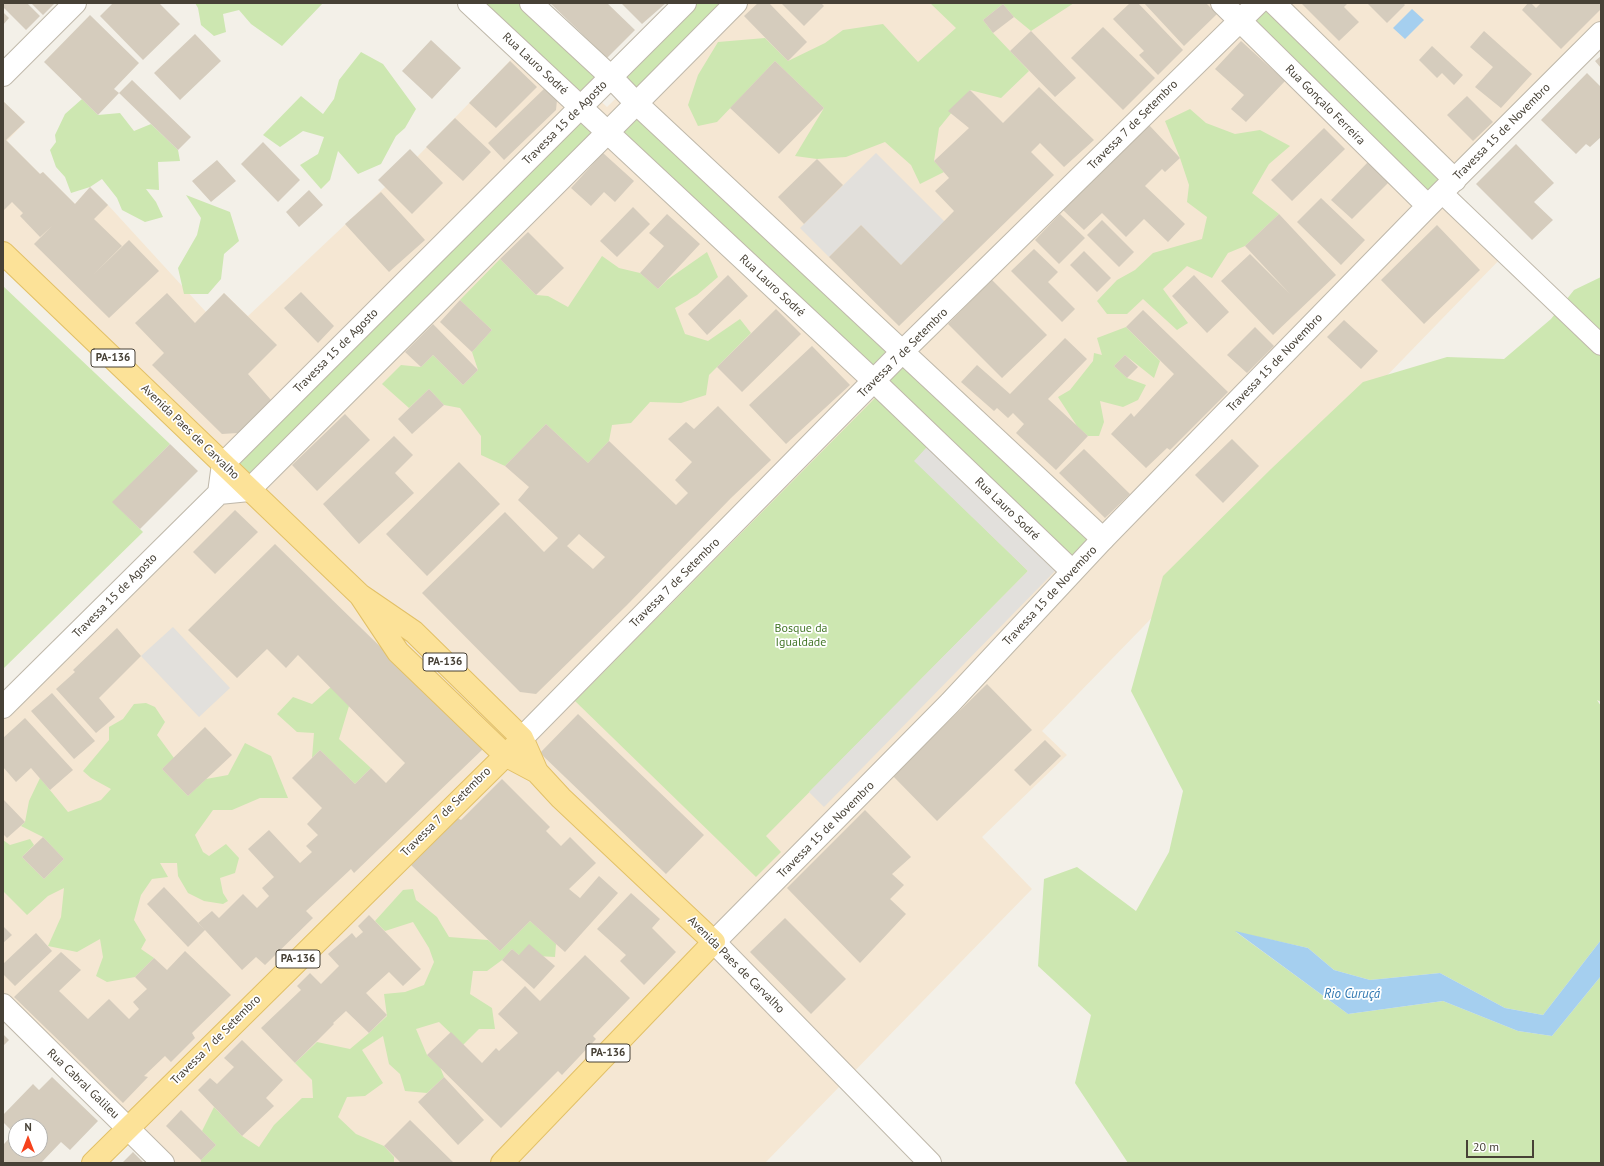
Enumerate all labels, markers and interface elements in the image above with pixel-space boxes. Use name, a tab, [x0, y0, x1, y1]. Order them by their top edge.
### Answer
street label: Rua Lauro Sodré	[499, 30, 571, 98]
street label: Rua Gonçalo Ferreira	[1282, 62, 1368, 148]
street label: Travessa 7 de Setembro	[1085, 77, 1181, 173]
street label: Travessa 15 de Agosto	[520, 78, 610, 168]
street label: Travessa 15 de Novembro	[1450, 80, 1554, 184]
street label: Rua Lauro Sodré	[736, 252, 808, 320]
street label: Travessa 7 de Setembro	[855, 305, 951, 401]
street label: Travessa 15 de Agosto	[291, 306, 381, 396]
street label: Travessa 15 de Novembro	[1224, 311, 1326, 415]
road number: PA-136	[91, 349, 135, 367]
street label: Avenida Paes de Carvalho	[138, 381, 242, 483]
street label: Rua Lauro Sodré	[972, 475, 1042, 543]
street label: Travessa 7 de Setembro	[627, 535, 723, 631]
street label: Travessa 15 de Novembro	[1000, 543, 1100, 649]
street label: Travessa 15 de Agosto	[70, 551, 160, 641]
park label: Bosque da Igualdade	[774, 622, 828, 650]
road number: PA-136	[423, 653, 467, 671]
street label: Travessa 7 de Setembro	[398, 764, 494, 860]
street label: Travessa 15 de Novembro	[774, 778, 878, 882]
street label: Avenida Paes de Carvalho	[685, 914, 787, 1016]
road number: PA-136	[276, 950, 320, 968]
water label: Rio Curuçá	[1324, 986, 1380, 1002]
street label: Travessa 7 de Setembro	[168, 992, 264, 1088]
road number: PA-136	[586, 1044, 630, 1062]
street label: Rua Cabral Galileu	[44, 1046, 122, 1122]
north arrow	[8, 1118, 48, 1158]
text: N	[24, 1120, 32, 1134]
scale bar	[1468, 1132, 1536, 1158]
text: 20 m	[1473, 1139, 1499, 1154]

